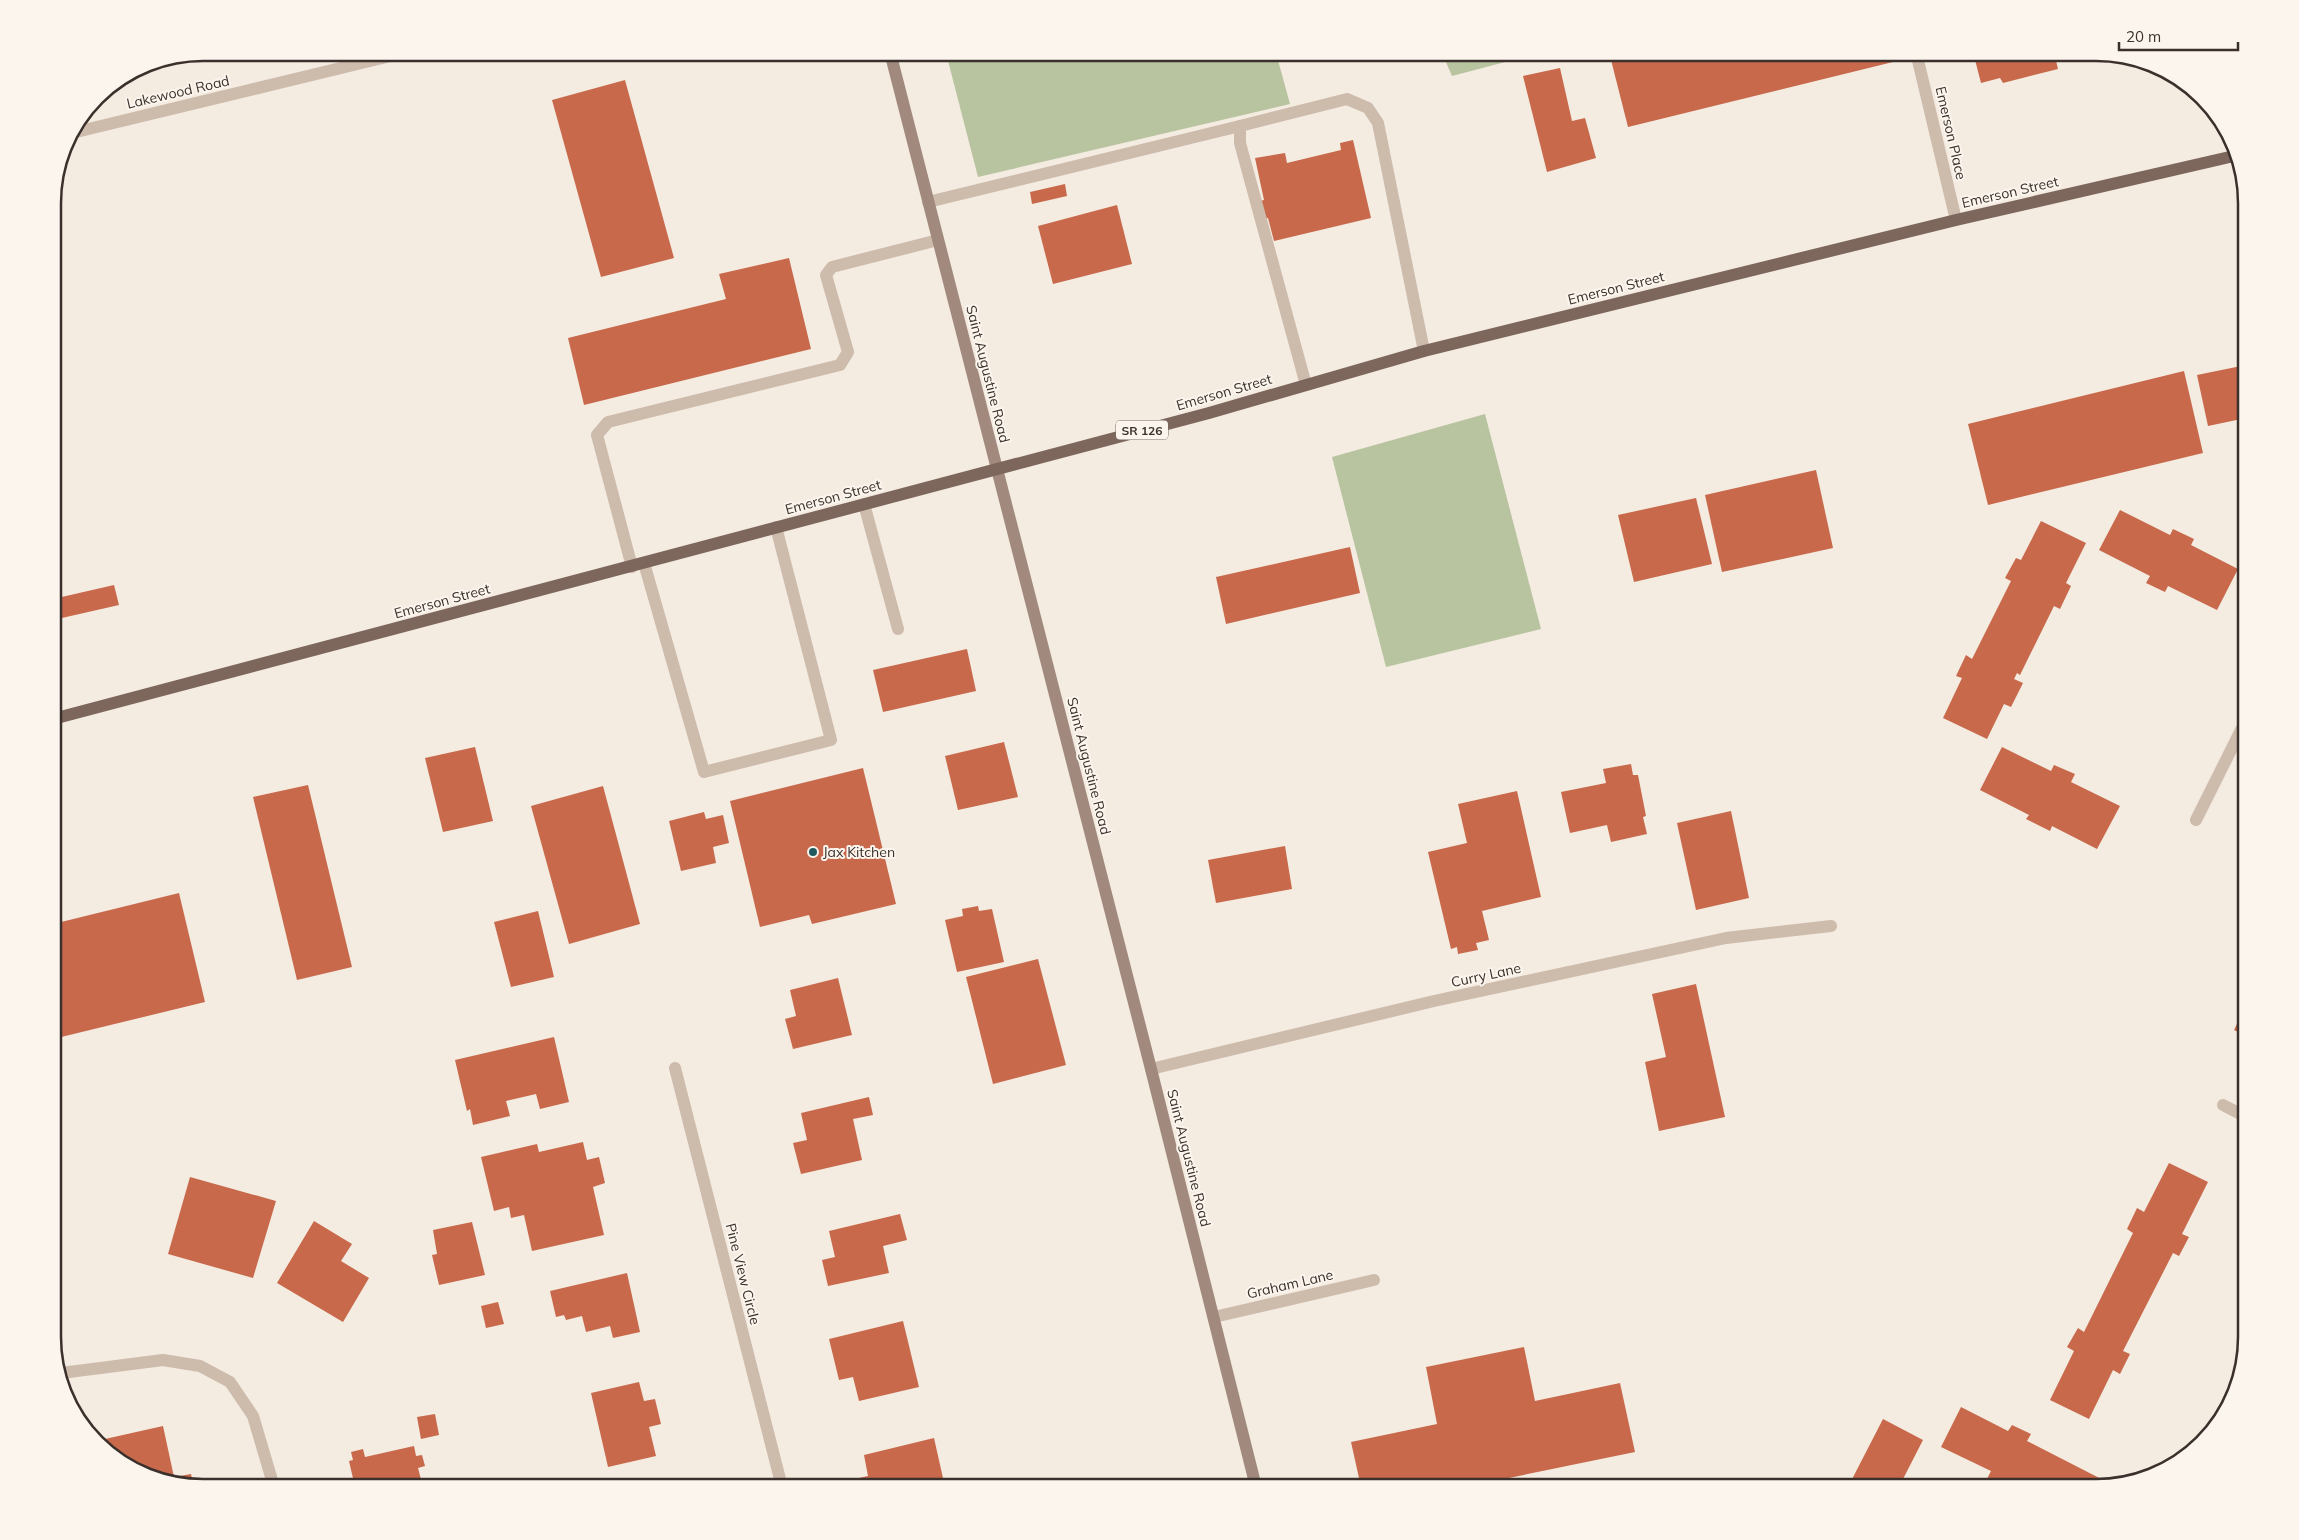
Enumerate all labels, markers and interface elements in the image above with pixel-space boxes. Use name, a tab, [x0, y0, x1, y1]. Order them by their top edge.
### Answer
scale bar	[2119, 20, 2238, 52]
text: 20 m	[2126, 27, 2161, 46]
street label: Lakewood Road	[125, 71, 231, 113]
street label: Emerson Place	[1932, 85, 1970, 181]
street label: Emerson Street	[1960, 172, 2060, 212]
street label: Emerson Street	[1566, 267, 1666, 309]
street label: Saint Augustine Road	[962, 303, 1014, 445]
street label: Emerson Street	[1174, 370, 1274, 414]
road number: SR 126	[1116, 420, 1168, 440]
street label: Emerson Street	[783, 476, 883, 518]
street label: Emerson Street	[392, 580, 492, 622]
street label: Saint Augustine Road	[1063, 695, 1115, 837]
place label: Jax Kitchen	[823, 843, 895, 861]
marker: Jax Kitchen	[807, 846, 819, 858]
street label: Curry Lane	[1449, 959, 1523, 991]
street label: Saint Augustine Road	[1163, 1087, 1215, 1229]
street label: Pine View Circle	[722, 1221, 764, 1327]
street label: Graham Lane	[1245, 1265, 1335, 1303]

